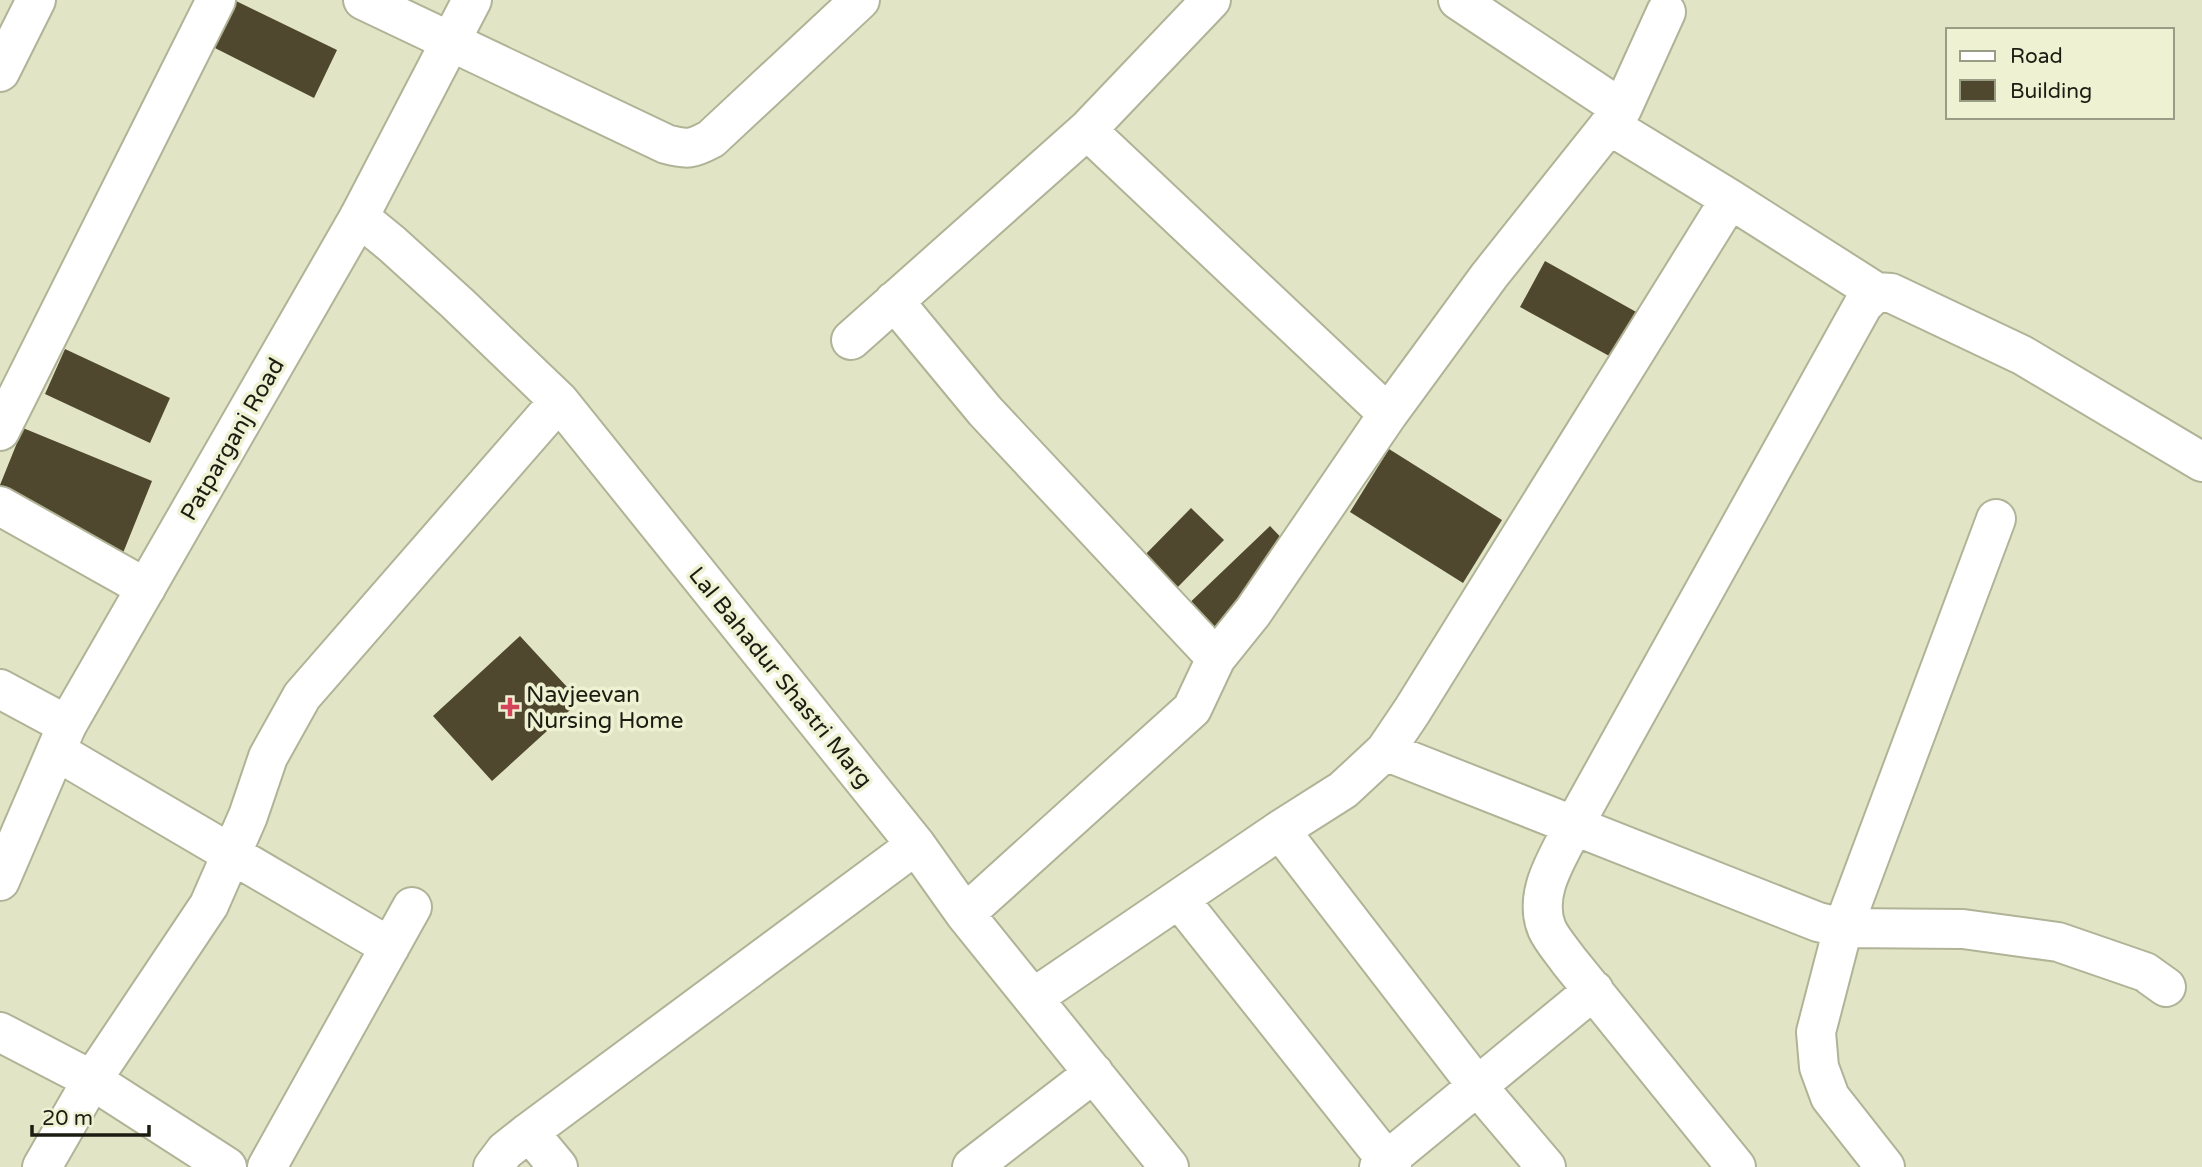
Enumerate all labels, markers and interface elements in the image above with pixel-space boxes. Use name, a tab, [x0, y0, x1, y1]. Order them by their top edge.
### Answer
legend	[1946, 28, 2174, 119]
text: Road	[2010, 44, 2063, 69]
text: Building	[2010, 79, 2092, 104]
street label: Patparganj Road	[175, 353, 291, 526]
street label: Lal Bahadur Shastri Marg	[682, 561, 878, 794]
place label: Navjeevan Nursing Home	[526, 681, 683, 735]
marker: Navjeevan Nursing Home	[500, 697, 520, 717]
scale bar	[32, 1094, 149, 1138]
text: 20 m	[42, 1106, 93, 1131]

